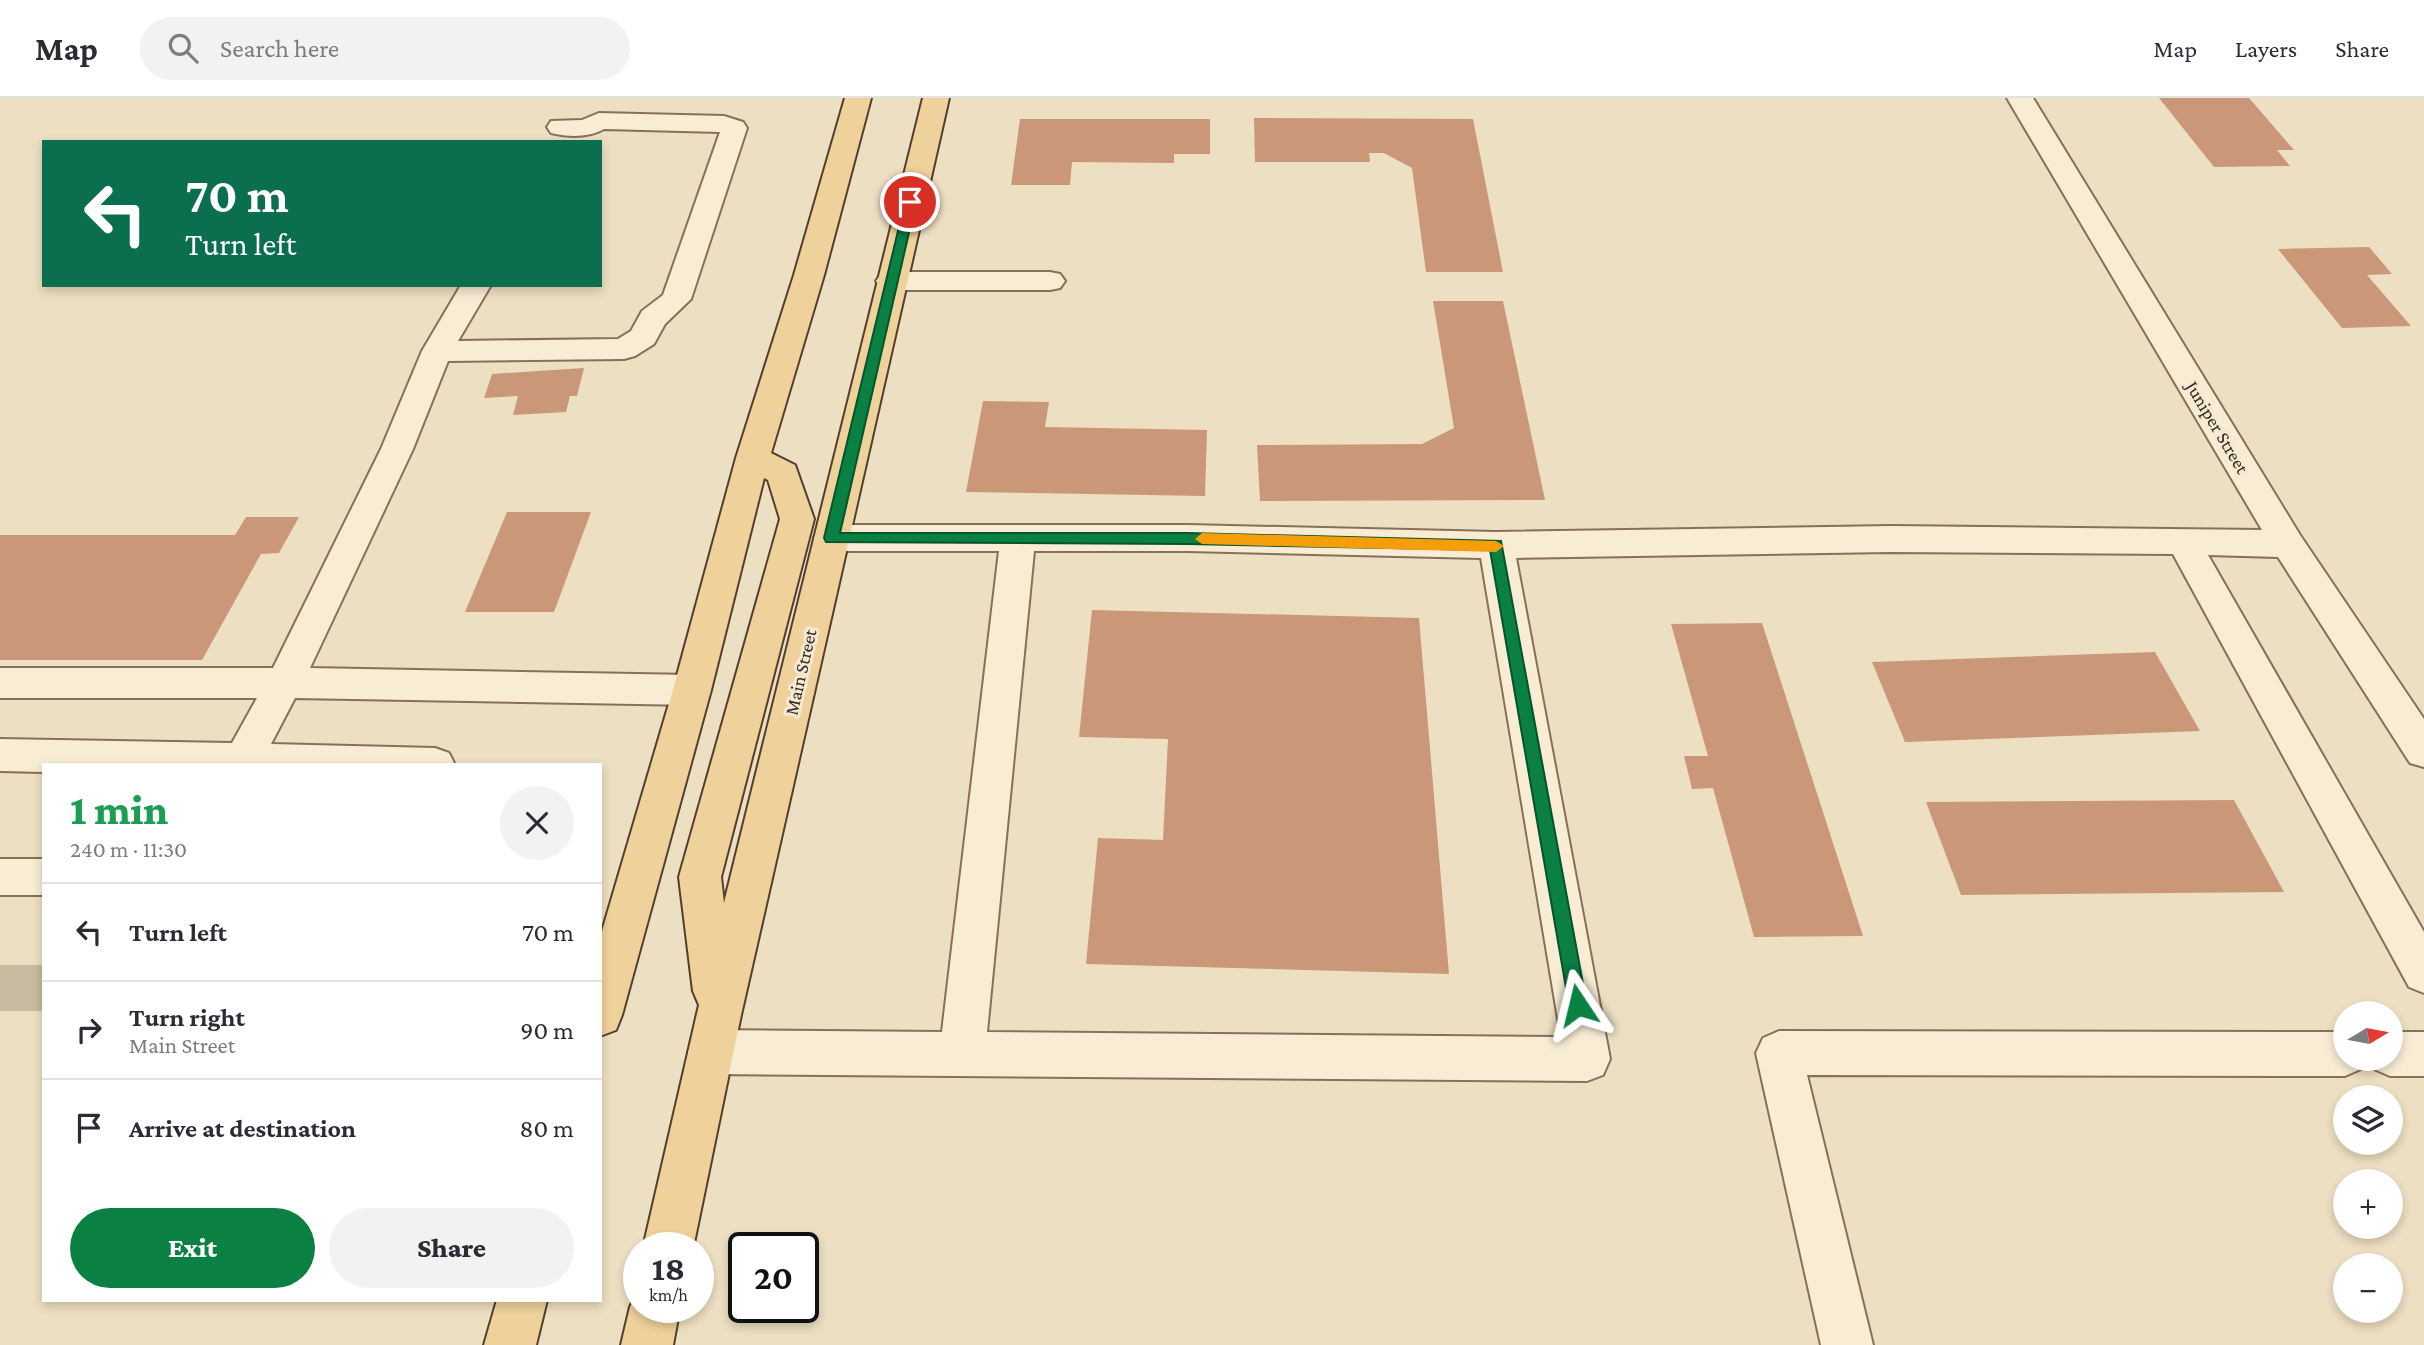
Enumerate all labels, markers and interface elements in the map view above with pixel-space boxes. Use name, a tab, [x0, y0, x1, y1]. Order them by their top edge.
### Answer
search box	[140, 17, 630, 80]
icon: search	[164, 29, 202, 67]
text: Map	[35, 30, 98, 67]
text: Search here	[220, 34, 339, 63]
text: Map	[2153, 35, 2197, 62]
text: Layers	[2235, 35, 2297, 62]
text: Share	[2335, 35, 2389, 62]
icon: left	[70, 168, 161, 259]
text: 70 m	[185, 168, 289, 223]
pin	[880, 172, 940, 232]
icon: arrive	[891, 183, 929, 221]
text: Turn left	[185, 226, 296, 262]
street label: Juniper Street	[2181, 376, 2254, 478]
street label: Main Street	[780, 626, 821, 717]
text: 1 min	[70, 786, 168, 833]
button: close	[500, 786, 574, 860]
text: 240 m · 11:30	[70, 836, 187, 862]
icon: left	[70, 913, 108, 951]
text: Turn left	[129, 918, 227, 947]
text: 70 m	[522, 918, 574, 947]
position arrow	[1541, 968, 1615, 1042]
north arrow	[2333, 1001, 2403, 1071]
map controls	[2333, 1001, 2403, 1323]
text: Turn right	[129, 1003, 245, 1032]
icon: right	[70, 1011, 108, 1049]
text: 90 m	[520, 1016, 574, 1045]
text: Main Street	[129, 1032, 235, 1058]
button: layers	[2333, 1085, 2403, 1155]
icon: arrive	[70, 1109, 108, 1147]
text: Arrive at destination	[129, 1114, 356, 1143]
text: 80 m	[520, 1114, 574, 1143]
button: +	[2333, 1169, 2403, 1239]
button: Exit	[70, 1208, 315, 1288]
button: Share	[329, 1208, 574, 1288]
speed limit sign: 20	[728, 1232, 819, 1323]
text: 18	[652, 1249, 685, 1288]
button: −	[2333, 1253, 2403, 1323]
text: km/h	[649, 1285, 688, 1305]

